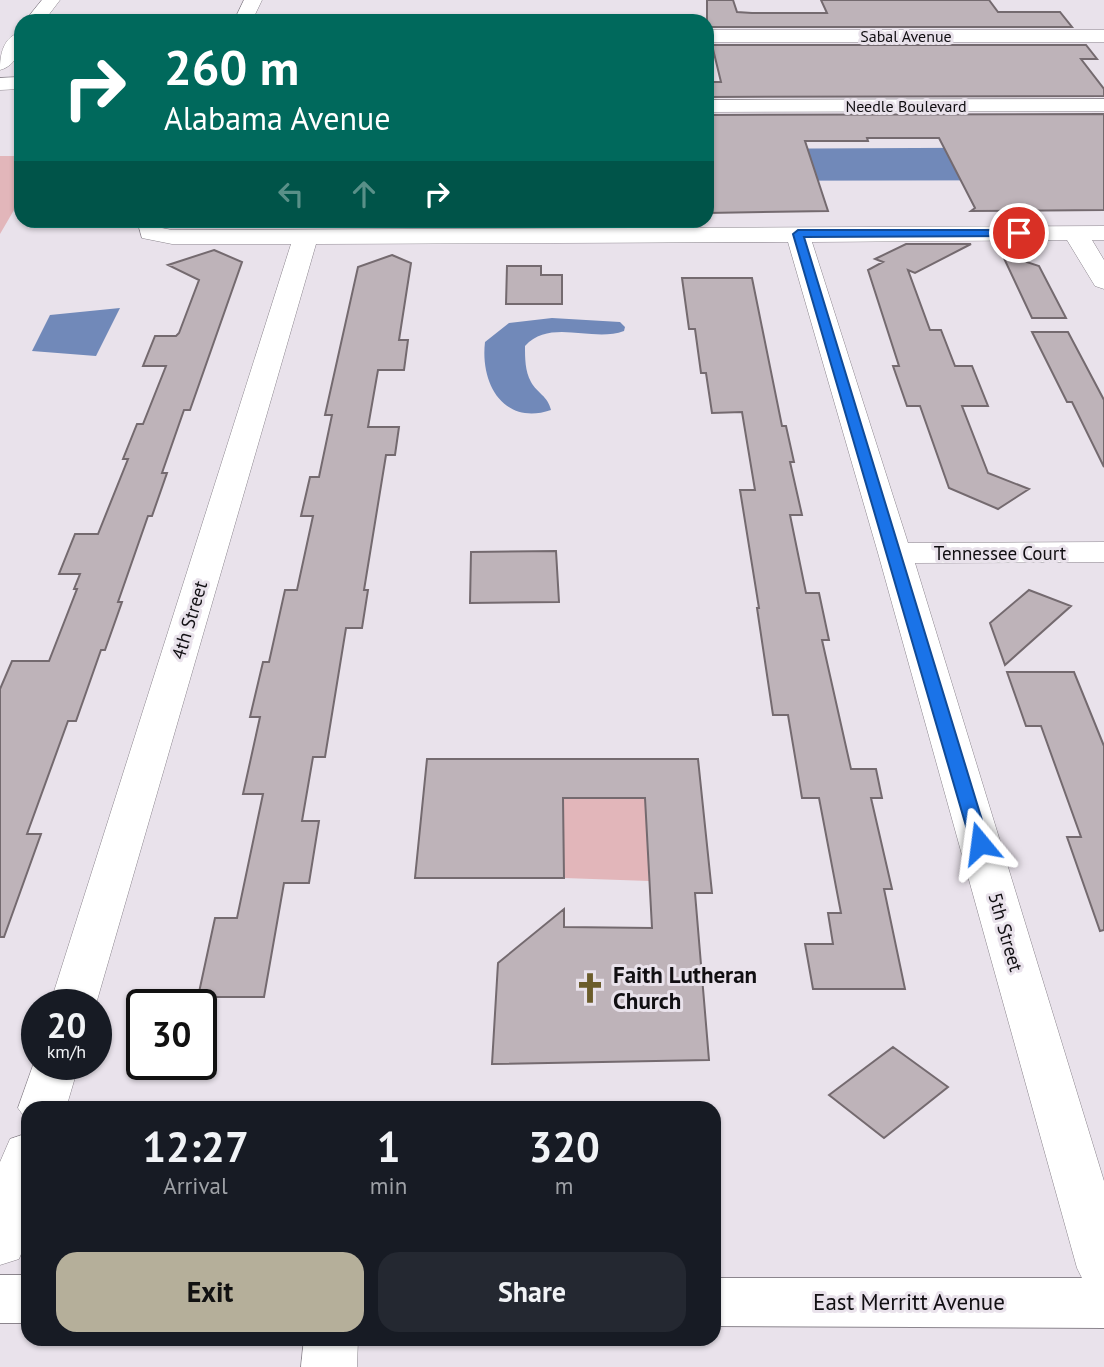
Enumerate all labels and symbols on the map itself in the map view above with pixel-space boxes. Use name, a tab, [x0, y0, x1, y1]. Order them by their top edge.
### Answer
street label: Sabal Avenue	[860, 26, 952, 46]
street label: Needle Boulevard	[845, 96, 967, 116]
pin	[989, 203, 1049, 263]
street label: Tennessee Court	[934, 541, 1067, 565]
street label: 4th Street	[166, 577, 212, 662]
position arrow	[943, 806, 1017, 880]
street label: 5th Street	[983, 890, 1029, 975]
place label: Faith Lutheran Church	[613, 960, 757, 1015]
church icon: Faith Lutheran Church	[573, 971, 607, 1005]
speed limit sign: 30	[126, 989, 217, 1080]
street label: East Merritt Avenue	[813, 1287, 1005, 1316]

